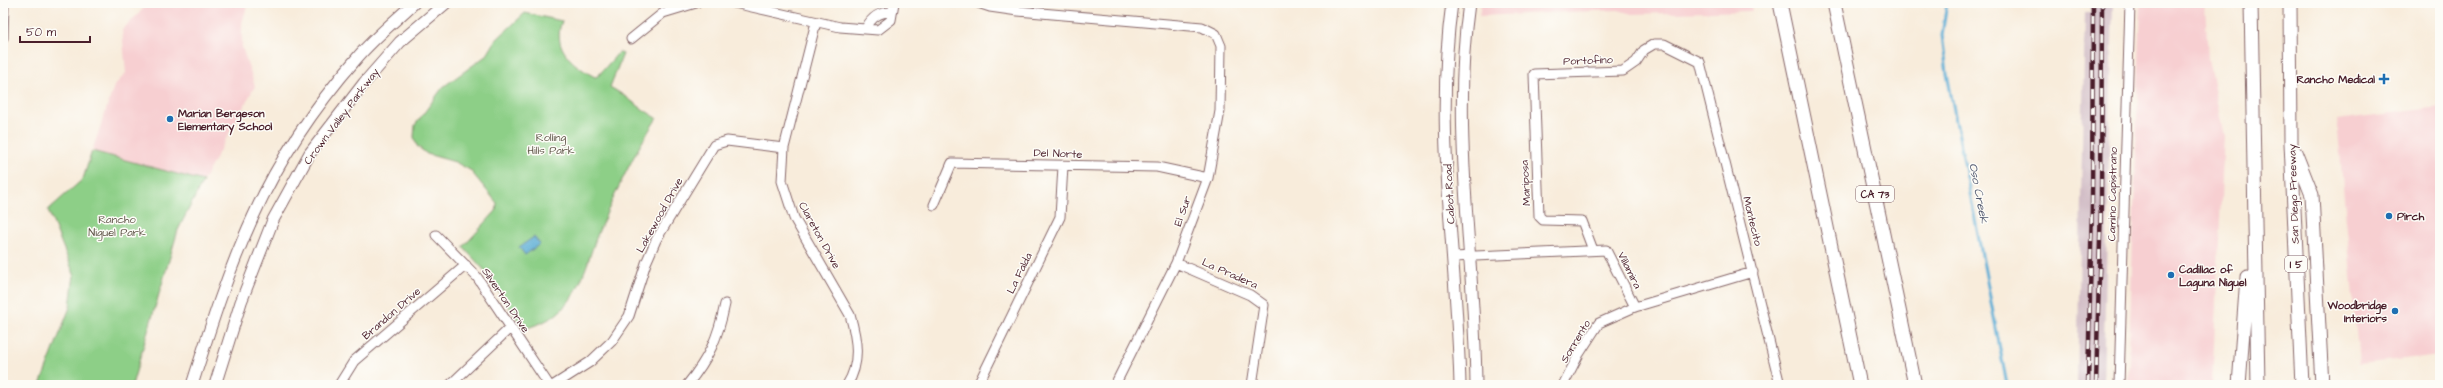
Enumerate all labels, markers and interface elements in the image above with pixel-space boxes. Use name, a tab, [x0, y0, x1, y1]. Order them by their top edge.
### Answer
scale bar	[20, 18, 90, 44]
text: 50 m	[26, 24, 57, 41]
street label: Portofino	[1563, 52, 1614, 69]
street label: Crown Valley Parkway	[300, 65, 383, 168]
place label: Rancho Medical	[2296, 72, 2375, 87]
marker: Rancho Medical	[2378, 73, 2390, 85]
place label: Marian Bergeson Elementary School	[178, 106, 273, 136]
marker: Marian Bergeson Elementary School	[165, 114, 175, 124]
park label: Rolling Hills Park	[527, 130, 575, 158]
street label: San Diego Freeway	[2284, 144, 2304, 244]
street label: Del Norte	[1033, 145, 1083, 162]
street label: Camino Capistrano	[2104, 146, 2121, 241]
street label: Mariposa	[1517, 159, 1534, 206]
water label: Oso Creek	[1964, 161, 1993, 225]
street label: Cabot Road	[1440, 163, 1459, 224]
street label: Lakewood Drive	[633, 175, 686, 256]
road number: CA 73	[1856, 186, 1894, 202]
street label: El Sur	[1170, 194, 1195, 228]
street label: Montecito	[1739, 195, 1766, 248]
street label: Clareton Drive	[795, 199, 844, 271]
place label: Pirch	[2397, 209, 2425, 224]
marker: Pirch	[2384, 211, 2394, 221]
park label: Rancho Niguel Park	[88, 212, 146, 241]
street label: Villamira	[1614, 249, 1645, 292]
street label: La Falda	[1003, 250, 1036, 296]
street label: La Pradera	[1200, 254, 1260, 293]
road number: I 5	[2285, 256, 2307, 272]
place label: Cadillac of Laguna Niguel	[2179, 262, 2247, 292]
street label: Silverton Drive	[478, 265, 533, 336]
marker: Cadillac of Laguna Niguel	[2166, 270, 2176, 280]
street label: Brandon Drive	[359, 284, 424, 343]
place label: Woodbridge Interiors	[2326, 298, 2387, 326]
marker: Woodbridge Interiors	[2390, 306, 2400, 316]
street label: Sorrento	[1557, 316, 1595, 365]

